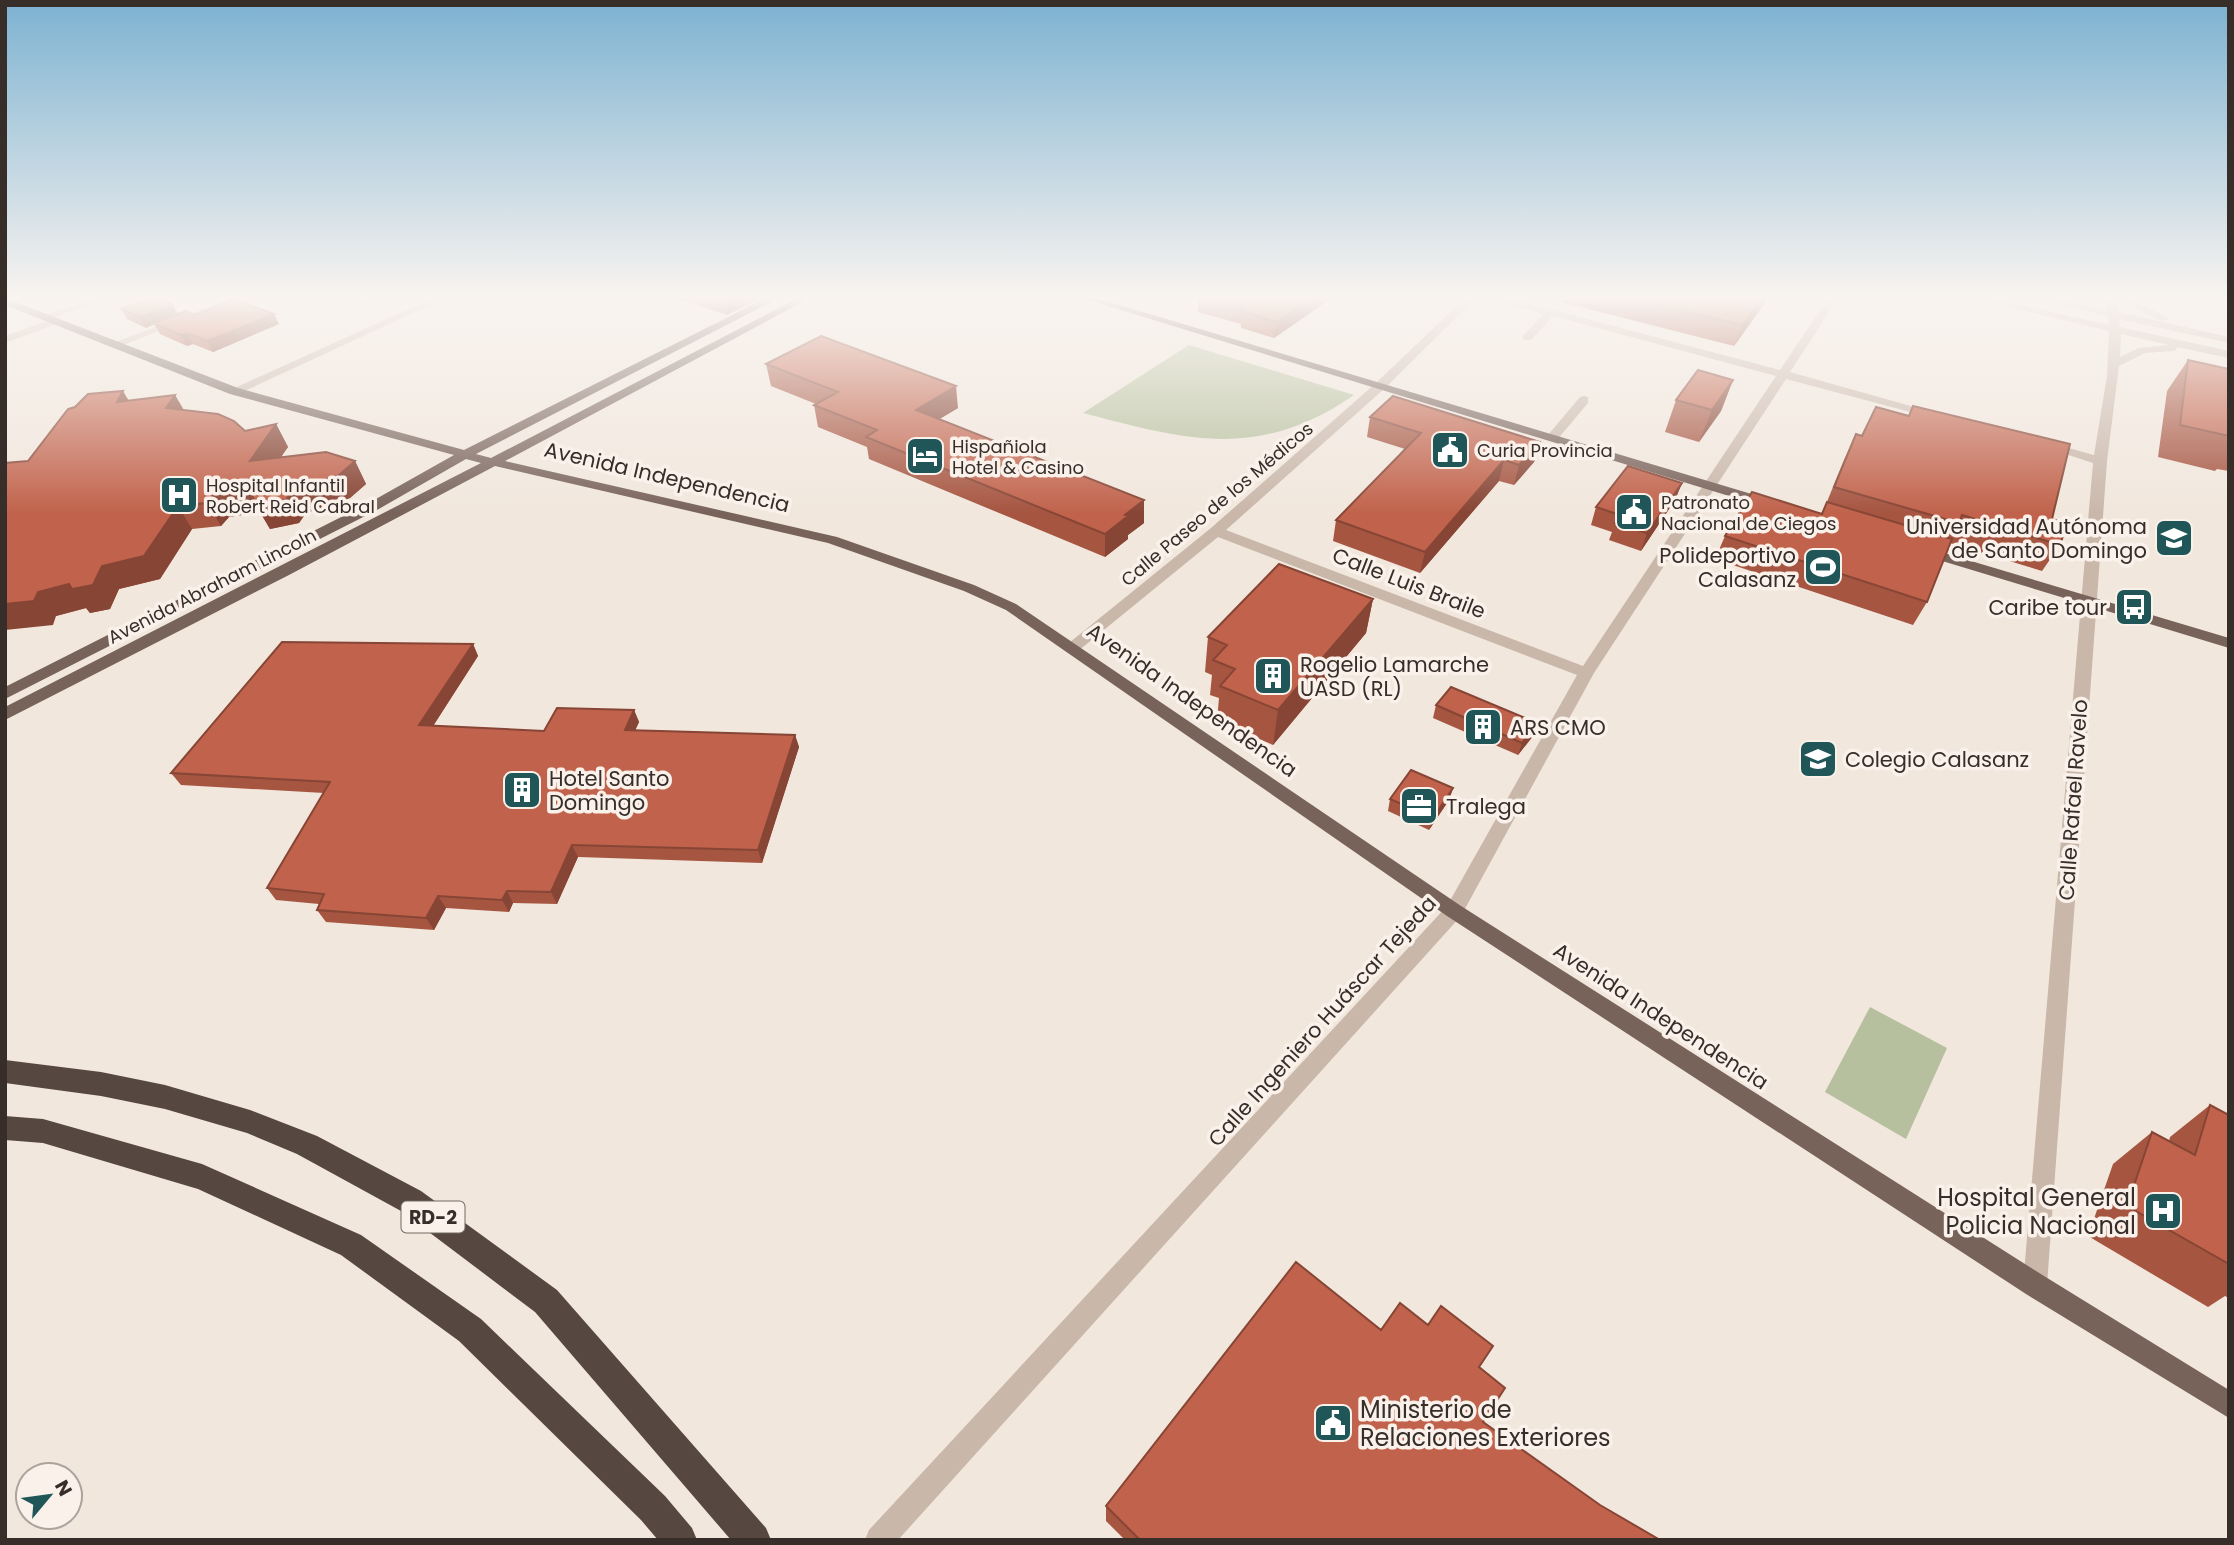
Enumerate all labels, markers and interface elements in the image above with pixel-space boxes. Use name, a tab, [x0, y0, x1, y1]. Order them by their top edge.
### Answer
street label: Calle Paseo de los Médicos	[1116, 416, 1318, 592]
public building icon: Curia Provincia	[1429, 429, 1471, 471]
place label: Hispañiola Hotel & Casino	[952, 434, 1084, 480]
street label: Avenida Independencia	[542, 435, 792, 519]
hotel icon: Hispañiola Hotel & Casino	[904, 435, 946, 477]
place label: Curia Provincia	[1477, 438, 1613, 463]
place label: Hospital Infantil Robert Reid Cabral	[206, 473, 375, 519]
hospital icon: Hospital Infantil Robert Reid Cabral	[158, 474, 200, 516]
place label: Patronato Nacional de Ciegos	[1661, 490, 1836, 536]
public building icon: Patronato Nacional de Ciegos	[1613, 491, 1655, 533]
place label: Universidad Autónoma de Santo Domingo	[1906, 512, 2147, 565]
school or university icon: Universidad Autónoma de Santo Domingo	[2153, 517, 2195, 559]
street label: Avenida Abraham Lincoln	[103, 522, 321, 650]
street label: Calle Luis Braile	[1328, 540, 1490, 626]
place label: Polideportivo Calasanz	[1659, 541, 1796, 594]
sports icon: Polideportivo Calasanz	[1802, 546, 1844, 588]
bus stop icon: Caribe tour	[2113, 586, 2155, 628]
place label: Caribe tour	[1988, 593, 2107, 622]
street label: Avenida Independencia	[1081, 616, 1303, 784]
place label: Rogelio Lamarche UASD (RL)	[1300, 650, 1489, 703]
building icon: Rogelio Lamarche UASD (RL)	[1252, 655, 1294, 697]
street label: Calle Rafael Ravelo	[2052, 698, 2094, 902]
building icon: ARS CMO	[1462, 706, 1504, 748]
place label: ARS CMO	[1510, 713, 1606, 742]
school or university icon: Colegio Calasanz	[1797, 738, 1839, 780]
place label: Colegio Calasanz	[1845, 745, 2029, 774]
place label: Hotel Santo Domingo	[549, 764, 669, 817]
building icon: Hotel Santo Domingo	[501, 769, 543, 811]
office icon: Tralega	[1398, 785, 1440, 827]
place label: Tralega	[1446, 792, 1526, 821]
street label: Calle Ingeniero Huáscar Tejeda	[1201, 889, 1443, 1153]
street label: Avenida Independencia	[1548, 936, 1774, 1096]
place label: Hospital General Policia Nacional	[1937, 1181, 2136, 1242]
hospital icon: Hospital General Policia Nacional	[2142, 1190, 2184, 1232]
road number: RD-2	[402, 1202, 464, 1232]
place label: Ministerio de Relaciones Exteriores	[1360, 1393, 1611, 1454]
public building icon: Ministerio de Relaciones Exteriores	[1312, 1402, 1354, 1444]
north arrow	[14, 1461, 84, 1531]
text: N	[48, 1475, 79, 1501]

